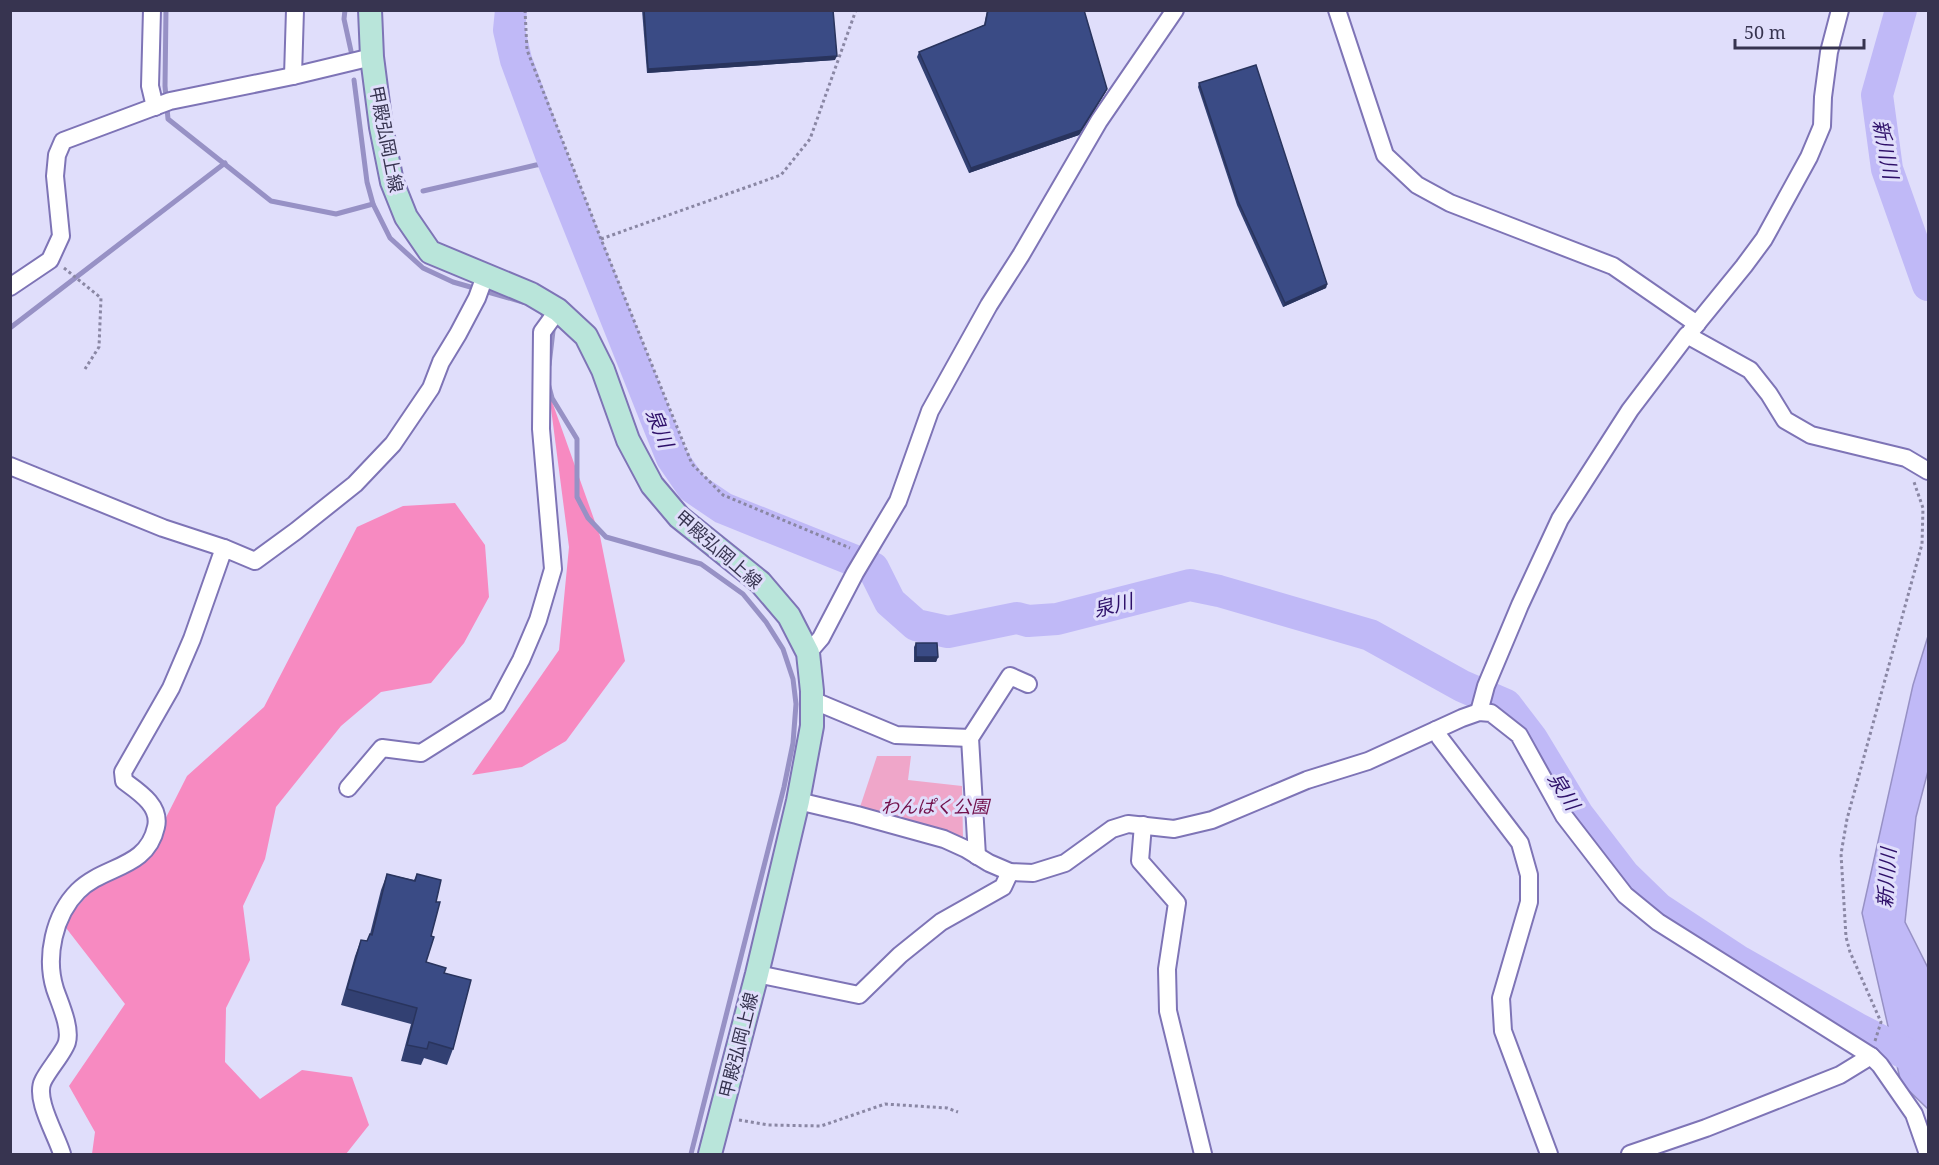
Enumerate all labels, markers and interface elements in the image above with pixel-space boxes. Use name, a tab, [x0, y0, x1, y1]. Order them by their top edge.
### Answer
scale bar	[1735, 12, 1864, 50]
text: 50 m	[1744, 20, 1786, 44]
street label: 甲殿弘岡上線	[365, 84, 409, 194]
water label: 新川川	[1867, 117, 1905, 183]
water label: 泉川	[640, 404, 681, 453]
street label: 甲殿弘岡上線	[670, 505, 768, 593]
water label: 泉川	[1090, 587, 1138, 623]
water label: 泉川	[1542, 767, 1587, 817]
park label: わんぱく公園	[881, 794, 992, 818]
water label: 新川川	[1870, 845, 1902, 909]
street label: 甲殿弘岡上線	[713, 990, 763, 1100]

